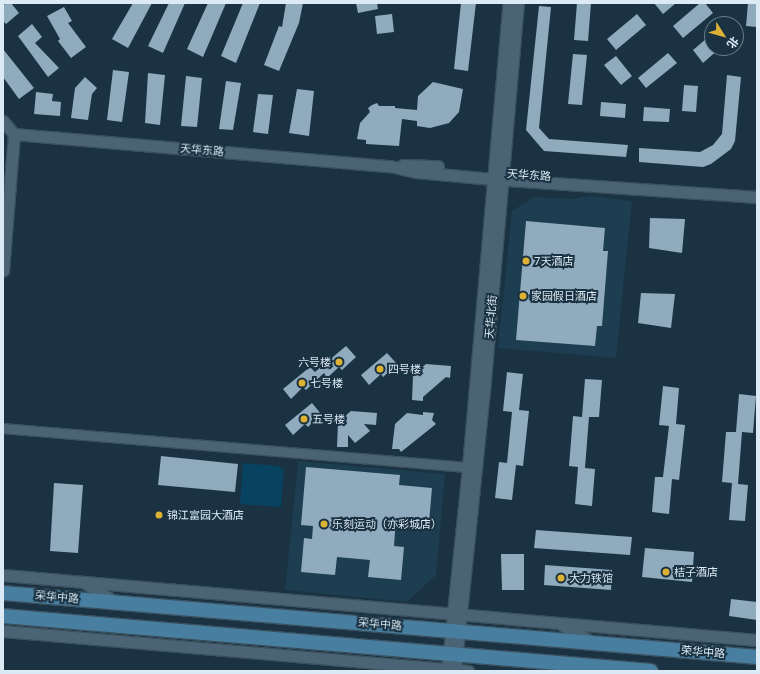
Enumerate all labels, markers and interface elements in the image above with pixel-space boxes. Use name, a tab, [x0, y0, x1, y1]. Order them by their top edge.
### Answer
north arrow	[704, 16, 744, 56]
text: 北	[725, 35, 742, 51]
street label: 天华东路	[180, 142, 224, 158]
street label: 天华东路	[507, 167, 551, 183]
place label: 7天酒店	[534, 254, 573, 268]
marker: 7天酒店	[521, 256, 531, 266]
place label: 家园假日酒店	[531, 289, 597, 303]
marker: 家园假日酒店	[518, 291, 528, 301]
street label: 天华北街	[483, 295, 499, 339]
place label: 六号楼	[298, 355, 331, 369]
marker: 六号楼	[334, 357, 344, 367]
place label: 四号楼	[388, 362, 421, 376]
marker: 四号楼	[375, 364, 385, 374]
place label: 七号楼	[310, 376, 343, 390]
marker: 七号楼	[297, 378, 307, 388]
place label: 五号楼	[312, 412, 345, 426]
marker: 五号楼	[299, 414, 309, 424]
place label: 锦江富园大酒店	[167, 508, 244, 522]
marker: 锦江富园大酒店	[154, 510, 164, 520]
place label: 乐刻运动（亦彩城店）	[332, 517, 442, 531]
marker: 乐刻运动（亦彩城店）	[319, 519, 329, 529]
place label: 桔子酒店	[674, 565, 718, 579]
marker: 桔子酒店	[661, 567, 671, 577]
place label: 大力铁馆	[569, 571, 613, 585]
marker: 大力铁馆	[556, 573, 566, 583]
street label: 荣华中路	[35, 589, 79, 605]
street label: 荣华中路	[358, 616, 402, 632]
street label: 荣华中路	[681, 644, 725, 660]

